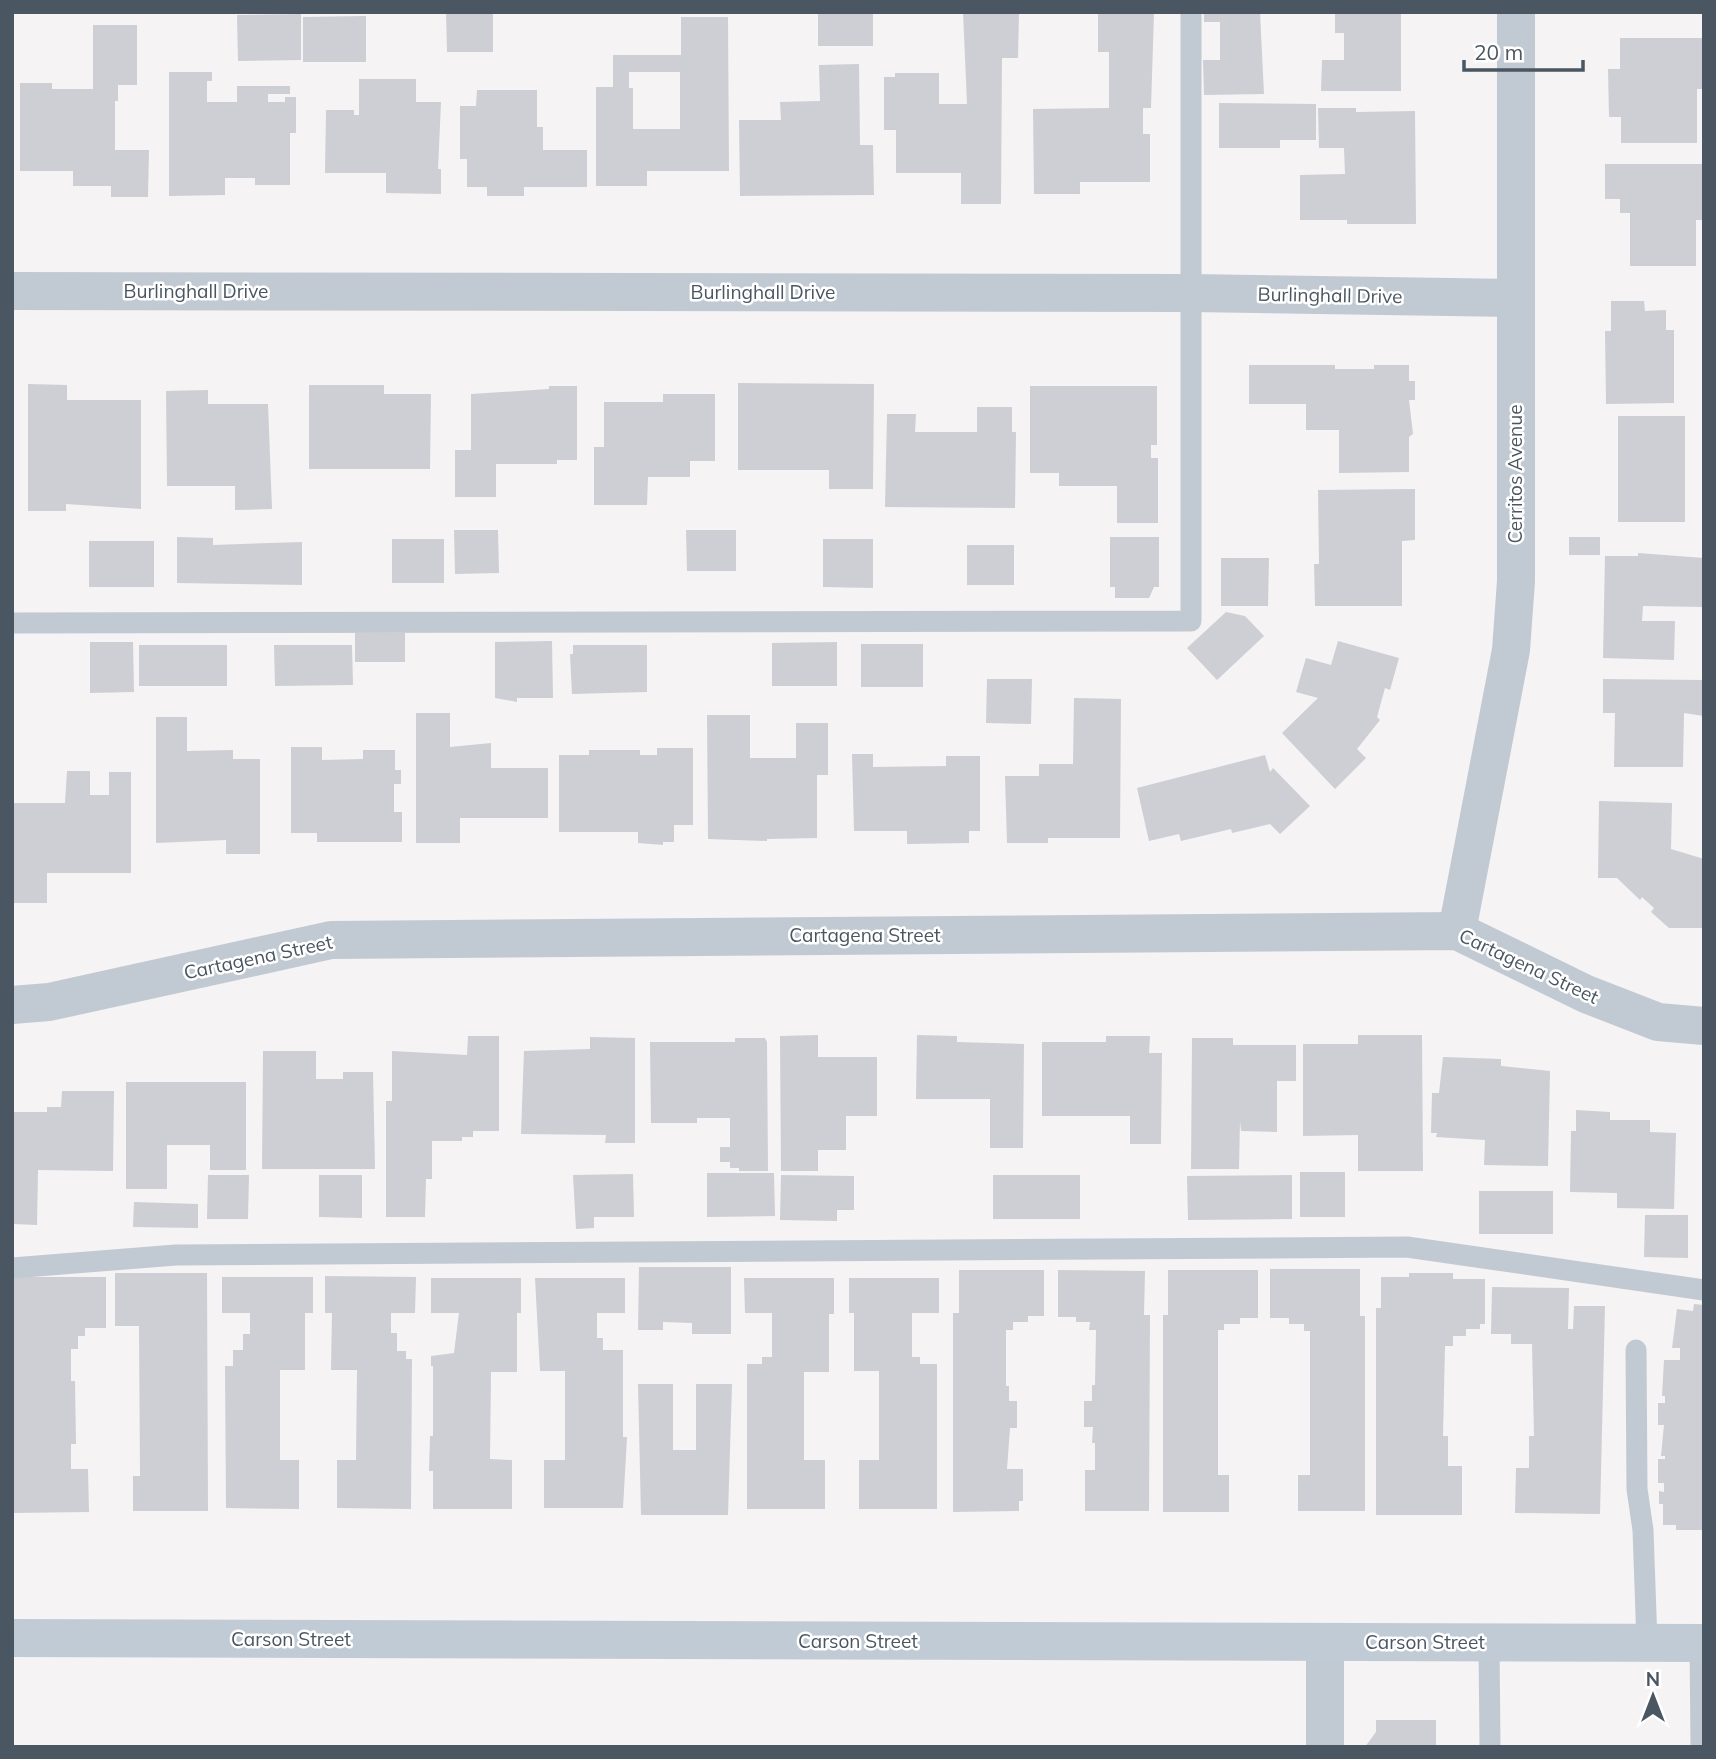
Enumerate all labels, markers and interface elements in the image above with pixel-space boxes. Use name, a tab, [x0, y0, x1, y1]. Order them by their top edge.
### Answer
scale bar	[1464, 28, 1583, 72]
text: 20 m	[1474, 39, 1523, 65]
street label: Burlinghall Drive	[124, 279, 268, 303]
street label: Burlinghall Drive	[691, 280, 835, 304]
street label: Burlinghall Drive	[1257, 282, 1403, 308]
street label: Cerritos Avenue	[1503, 405, 1527, 543]
street label: Cartagena Street	[789, 923, 941, 947]
street label: Cartagena Street	[1455, 923, 1603, 1009]
street label: Cartagena Street	[181, 929, 335, 984]
street label: Carson Street	[231, 1627, 351, 1651]
street label: Carson Street	[798, 1629, 918, 1653]
street label: Carson Street	[1365, 1630, 1485, 1654]
north arrow	[1618, 1661, 1688, 1731]
text: N	[1646, 1667, 1660, 1691]

